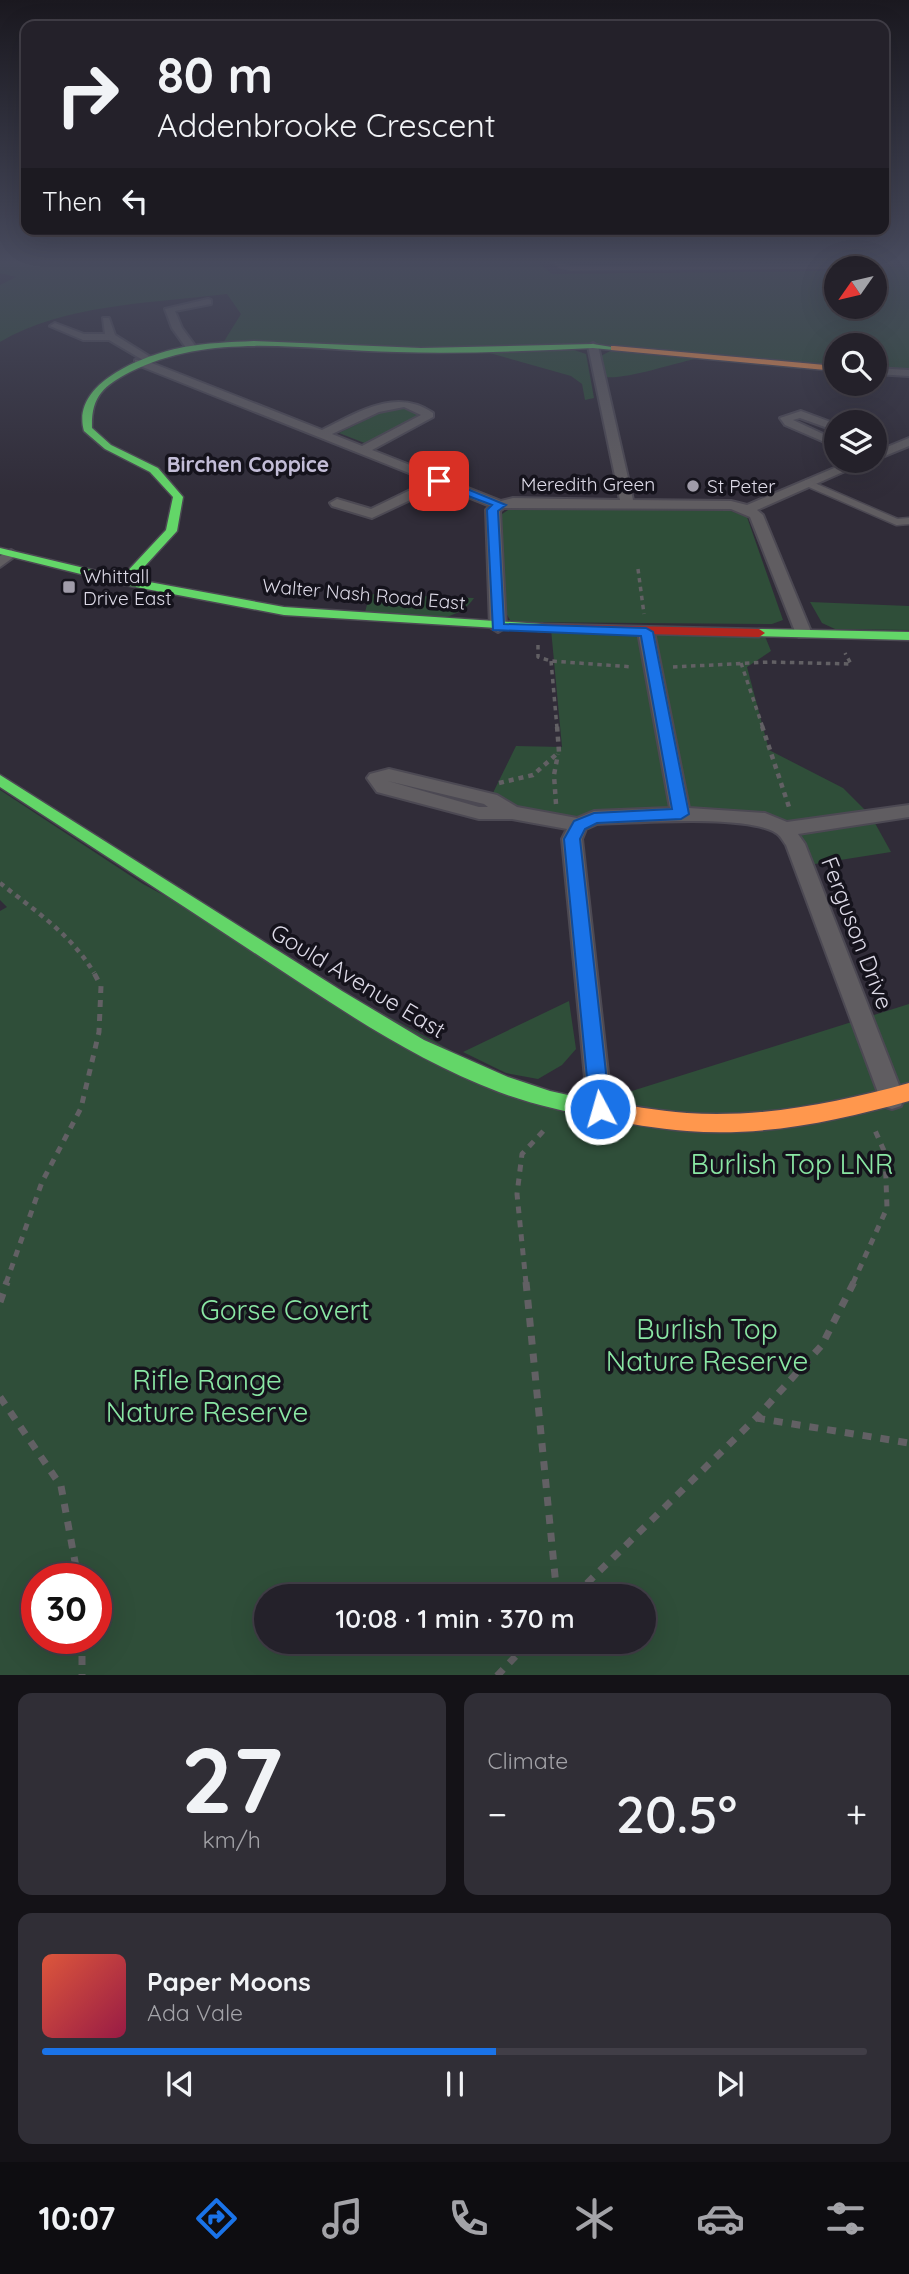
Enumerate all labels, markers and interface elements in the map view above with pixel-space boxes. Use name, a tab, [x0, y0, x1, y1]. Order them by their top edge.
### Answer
text: 80 m	[157, 44, 273, 105]
icon: right	[42, 49, 133, 140]
text: Addenbrooke Crescent	[157, 105, 496, 145]
icon: left	[116, 182, 154, 220]
text: Then	[42, 185, 102, 218]
north arrow	[824, 256, 887, 318]
map controls	[824, 256, 887, 473]
button: search	[824, 333, 887, 396]
button: layers	[824, 410, 887, 473]
district label: Birchen Coppice	[167, 451, 329, 477]
pin	[409, 451, 469, 511]
icon: arrive	[420, 462, 458, 500]
street label: Meredith Green	[521, 472, 655, 496]
place label: St Peter	[707, 474, 776, 498]
marker: St Peter	[685, 478, 701, 494]
place label: Whittall Drive East	[83, 564, 172, 610]
street label: Walter Nash Road East	[261, 573, 467, 615]
marker: Whittall Drive East	[61, 579, 77, 595]
street label: Ferguson Drive	[815, 852, 900, 1013]
street label: Gould Avenue East	[266, 917, 451, 1044]
position arrow	[563, 1072, 637, 1146]
park label: Burlish Top LNR	[690, 1146, 894, 1181]
park label: Gorse Covert	[200, 1292, 370, 1327]
park label: Burlish Top Nature Reserve	[606, 1311, 808, 1378]
park label: Rifle Range Nature Reserve	[106, 1362, 308, 1429]
speed limit sign: 30	[21, 1563, 112, 1654]
text: 10:08 · 1 min · 370 m	[335, 1602, 575, 1635]
text: 27	[181, 1722, 283, 1836]
text: Climate	[488, 1746, 568, 1775]
text: 20.5°	[616, 1781, 737, 1846]
text: −	[488, 1790, 507, 1838]
text: +	[846, 1790, 867, 1838]
text: km/h	[203, 1825, 261, 1854]
text: Paper Moons	[147, 1965, 311, 1998]
text: Ada Vale	[147, 1998, 243, 2027]
icon: previous	[161, 2065, 199, 2103]
icon: pause	[436, 2065, 474, 2103]
icon: next	[711, 2065, 749, 2103]
icon: directions	[192, 2194, 241, 2243]
icon: music	[318, 2194, 367, 2243]
icon: phone	[444, 2194, 493, 2243]
icon: climate	[570, 2194, 619, 2243]
icon: car	[696, 2194, 745, 2243]
icon: filters	[821, 2194, 870, 2243]
text: 10:07	[38, 2198, 115, 2238]

